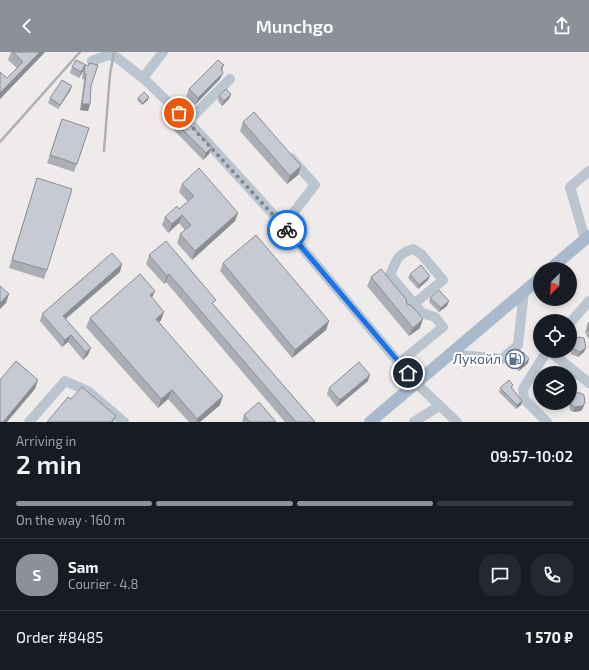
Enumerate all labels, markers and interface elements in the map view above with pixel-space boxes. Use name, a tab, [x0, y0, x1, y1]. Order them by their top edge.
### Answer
icon: back	[16, 15, 38, 37]
text: Munchgo	[256, 15, 333, 37]
icon: share	[551, 15, 573, 37]
pin	[162, 96, 196, 130]
icon: bag	[168, 102, 190, 124]
courier	[267, 210, 307, 250]
icon: bike	[276, 219, 298, 241]
north arrow	[533, 262, 577, 306]
map controls	[533, 262, 577, 410]
button: locate	[533, 314, 577, 358]
fuel station icon: Лукойл	[504, 348, 526, 370]
place label: Лукойл	[453, 350, 501, 367]
pin	[391, 356, 425, 390]
icon: home	[397, 362, 419, 384]
button: layers	[533, 366, 577, 410]
text: Arriving in	[16, 433, 76, 449]
text: 09:57–10:02	[490, 447, 573, 465]
text: 2 min	[16, 448, 82, 479]
text: On the way · 160 m	[16, 512, 125, 528]
button: chat	[479, 554, 521, 596]
button: phone	[531, 554, 573, 596]
text: Sam	[68, 558, 99, 576]
text: S	[33, 566, 41, 584]
text: Courier · 4.8	[68, 576, 138, 592]
text: Order #8485	[16, 628, 103, 646]
text: 1 570 ₽	[526, 628, 573, 646]

